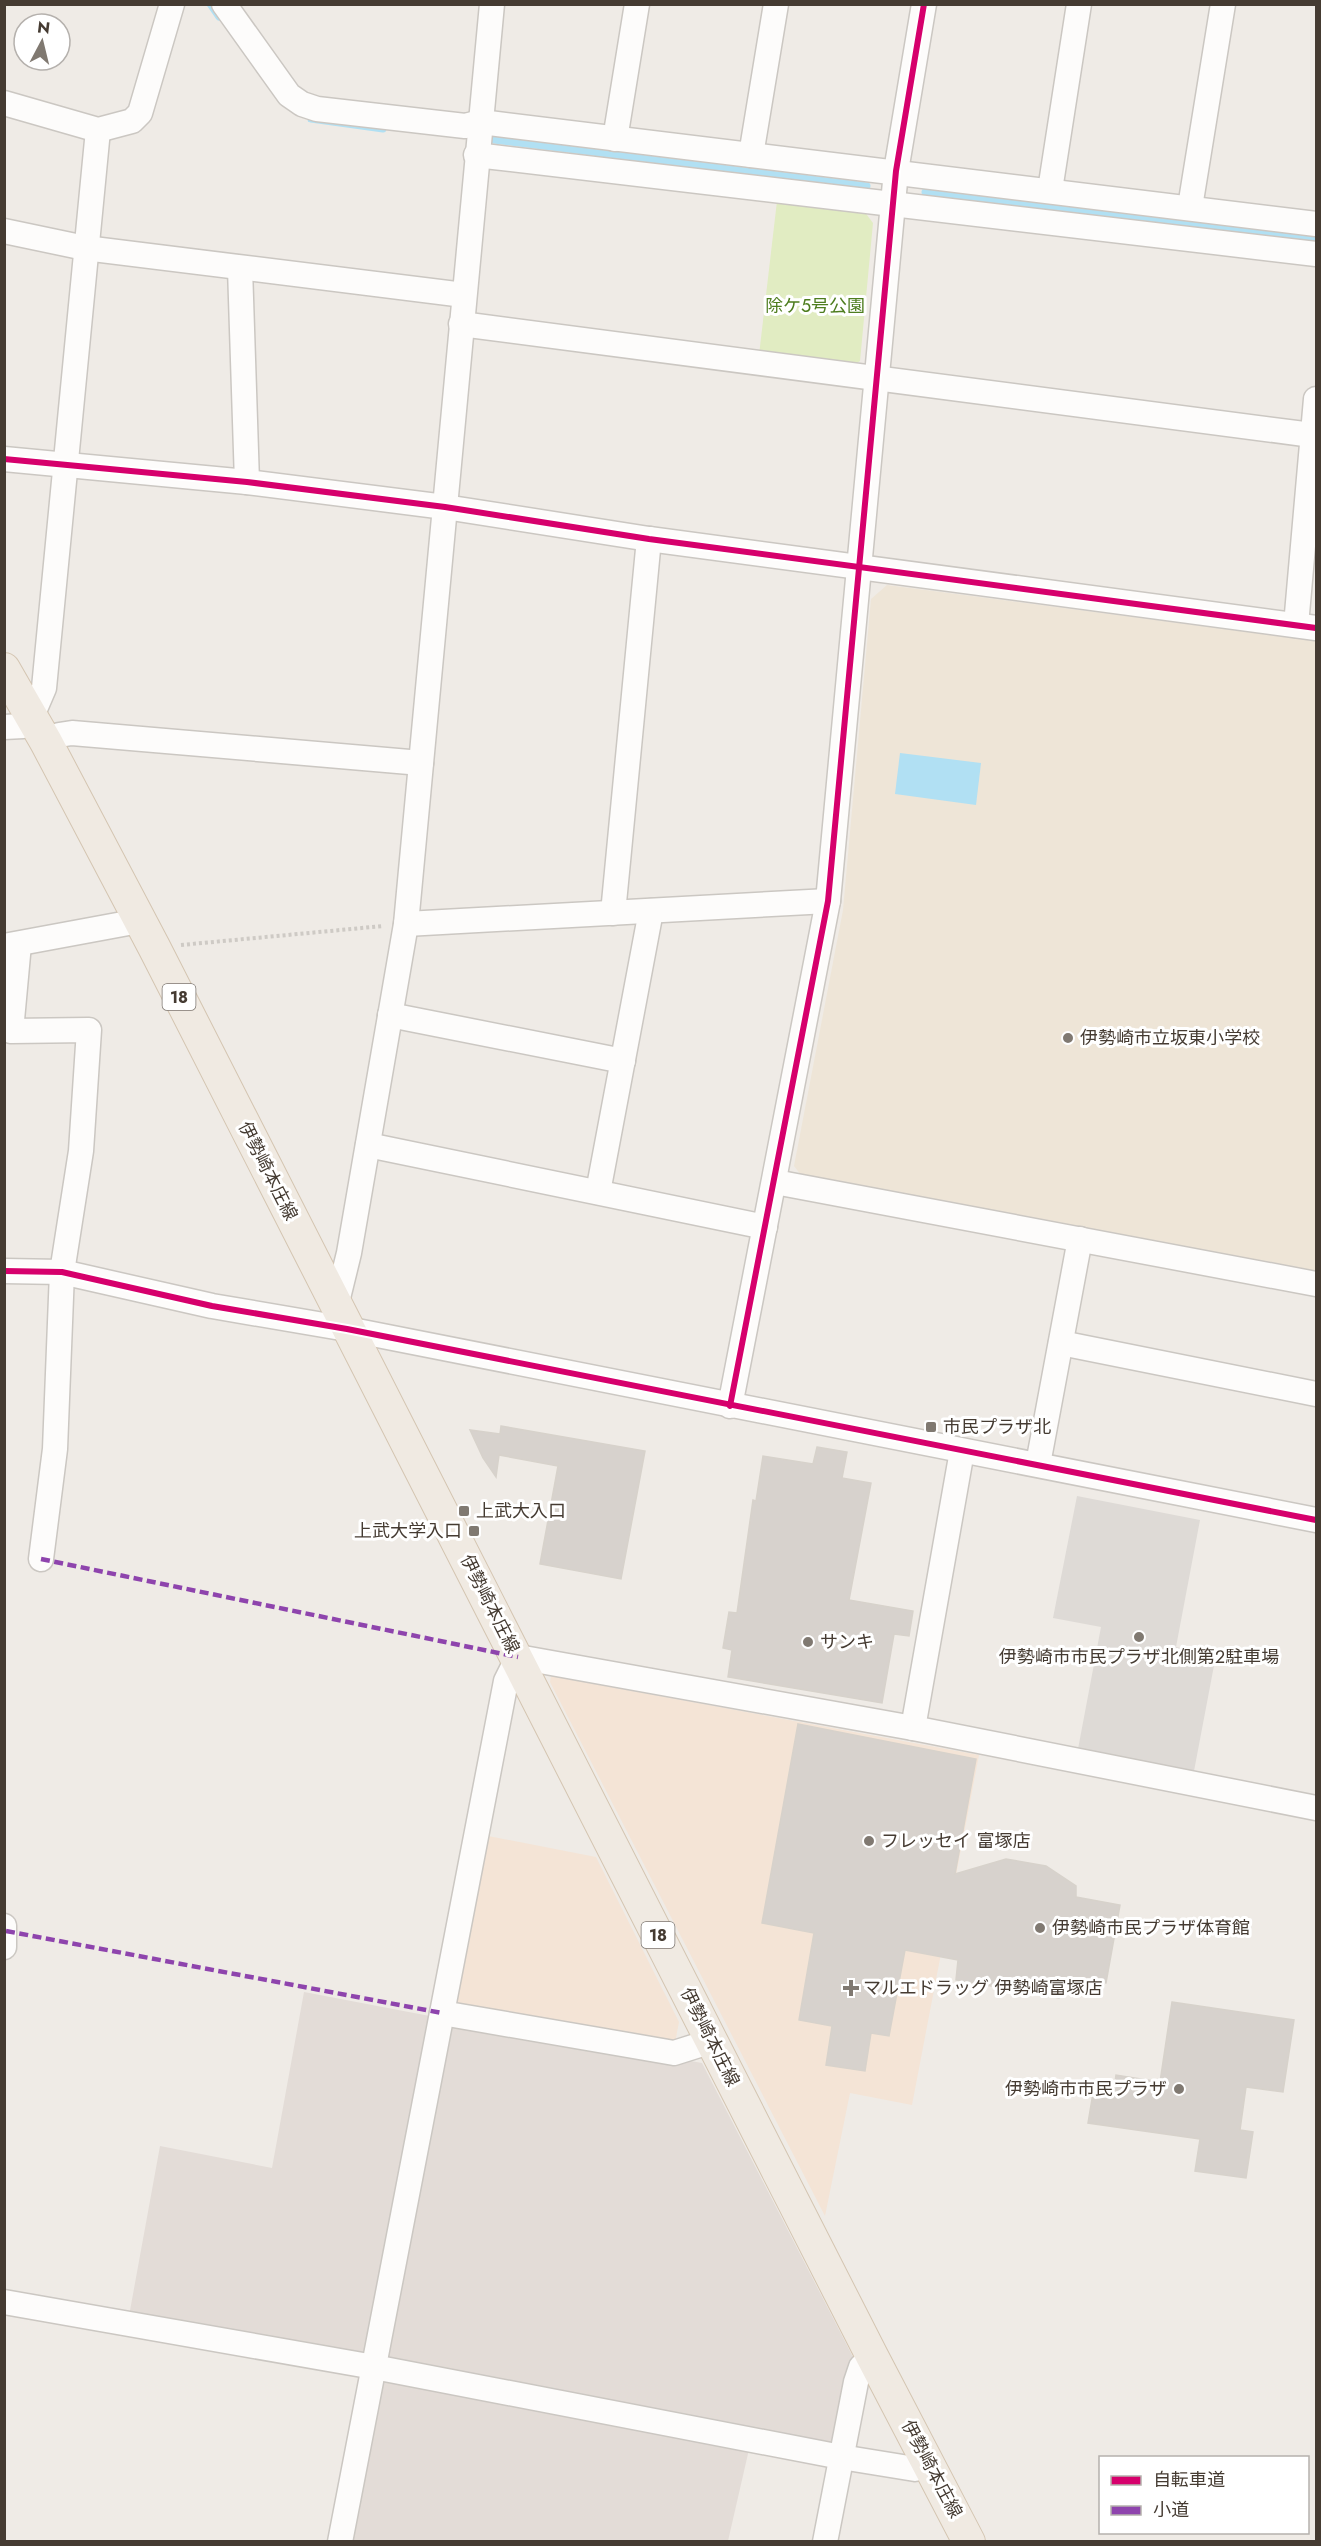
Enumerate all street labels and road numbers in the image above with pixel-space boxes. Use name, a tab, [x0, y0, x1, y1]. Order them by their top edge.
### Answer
road number: 18	[162, 984, 195, 1010]
street label: 伊勢崎本庄線	[232, 1117, 304, 1225]
street label: 伊勢崎本庄線	[454, 1550, 526, 1658]
road number: 18	[642, 1922, 674, 1948]
street label: 伊勢崎本庄線	[674, 1983, 746, 2091]
street label: 伊勢崎本庄線	[895, 2415, 969, 2523]

